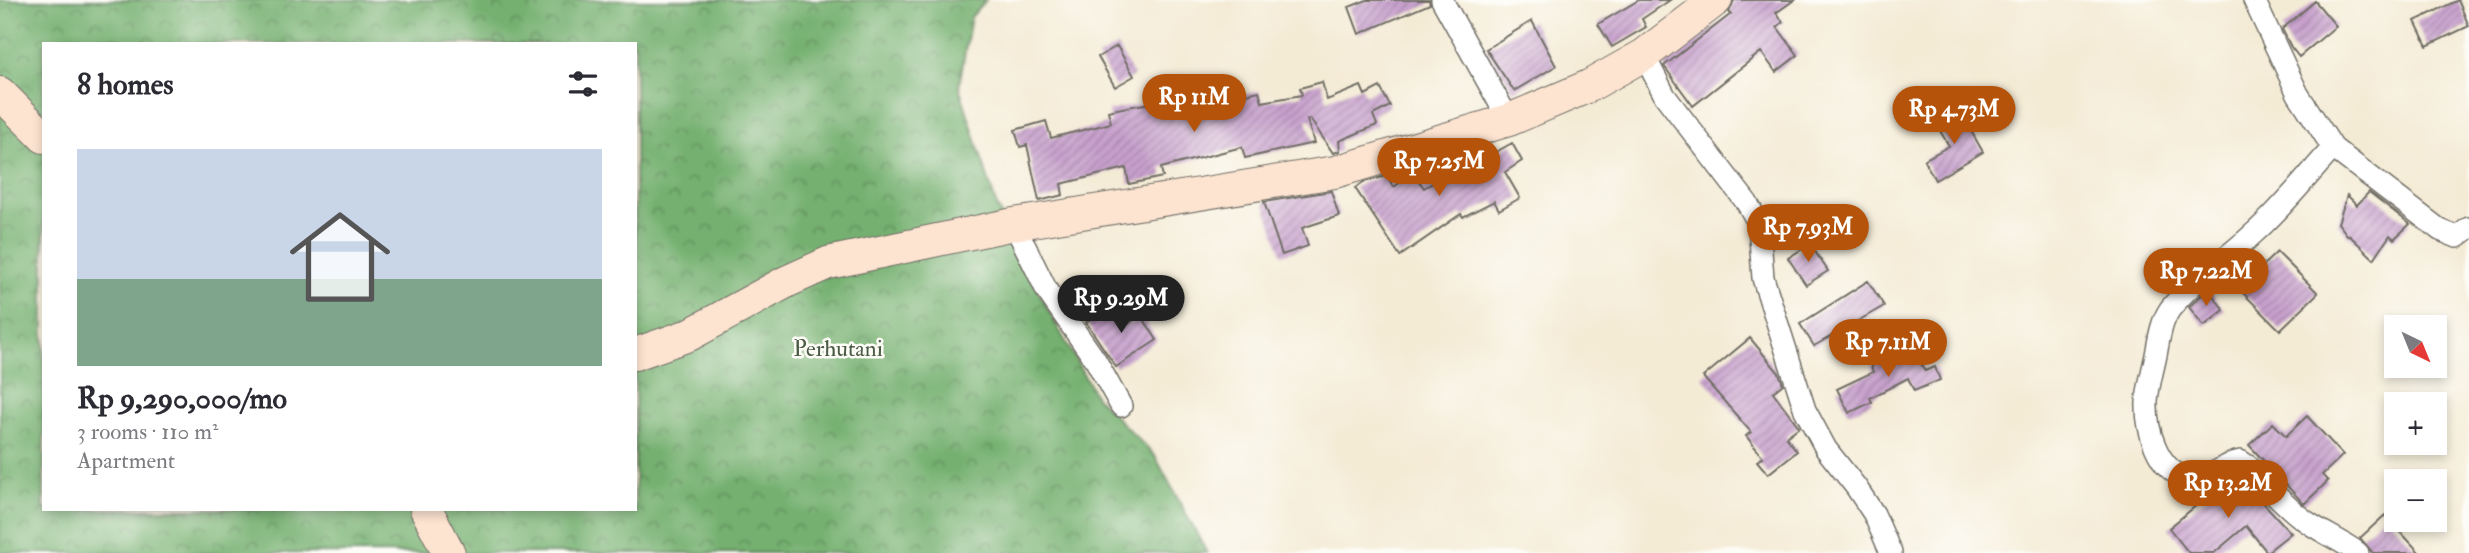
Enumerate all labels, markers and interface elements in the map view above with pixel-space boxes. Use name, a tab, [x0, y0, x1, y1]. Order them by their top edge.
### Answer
icon: filters	[564, 65, 602, 103]
text: 8 homes	[77, 66, 174, 103]
pin: Rp 11M	[1137, 74, 1251, 134]
text: Rp 11M	[1158, 82, 1230, 111]
pin: Rp 4.73M	[1882, 86, 2026, 146]
text: Rp 4.73M	[1908, 94, 2000, 123]
pin: Rp 7.25M	[1367, 138, 1511, 198]
text: Rp 7.25M	[1393, 146, 1485, 175]
icon: home	[277, 194, 403, 320]
pin: Rp 7.93M	[1736, 204, 1880, 264]
text: Rp 7.93M	[1763, 212, 1853, 241]
pin: Rp 7.22M	[2134, 248, 2278, 308]
text: Rp 7.22M	[2159, 256, 2253, 285]
pin: Rp 9.29M	[1049, 276, 1193, 335]
text: Rp 9.29M	[1074, 283, 1168, 312]
north arrow	[2384, 315, 2446, 378]
map controls	[2384, 315, 2447, 532]
pin: Rp 7.11M	[1816, 320, 1960, 379]
text: Rp 7.11M	[1845, 327, 1931, 356]
park label: Perhutani	[793, 334, 883, 363]
text: Rp 9,290,000/mo	[77, 380, 287, 417]
button: +	[2384, 392, 2447, 455]
text: 3 rooms · 110 m²	[77, 417, 218, 446]
text: Apartment	[77, 446, 175, 475]
pin: Rp 13.2M	[2156, 461, 2300, 520]
text: Rp 13.2M	[2184, 468, 2272, 497]
button: −	[2384, 469, 2447, 532]

